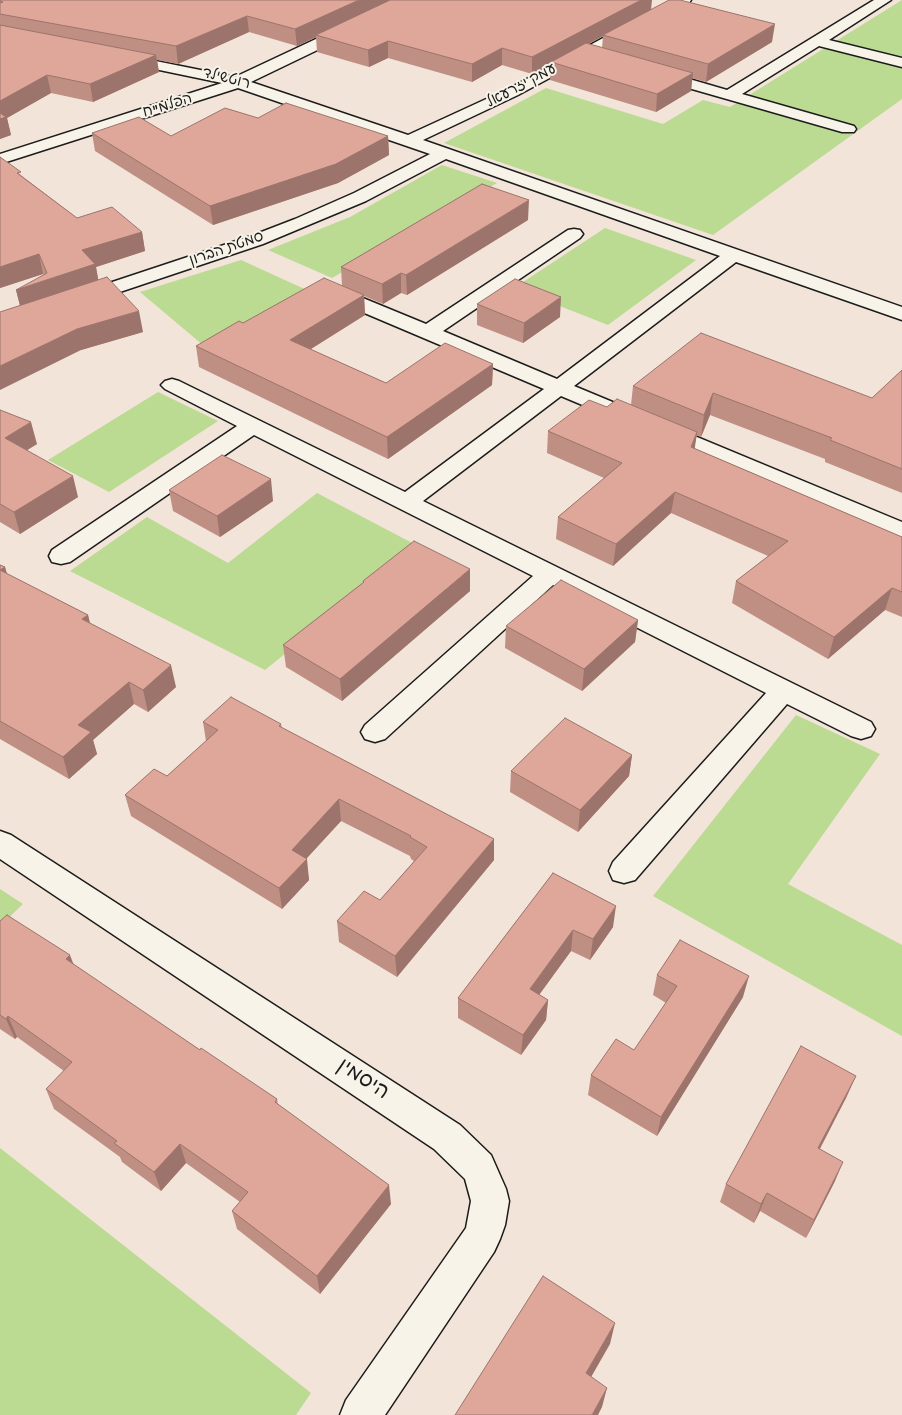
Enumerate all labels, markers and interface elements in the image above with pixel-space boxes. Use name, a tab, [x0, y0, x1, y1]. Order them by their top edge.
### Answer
street label: עמק יזרעאל	[484, 61, 560, 113]
street label: רוטשילד	[200, 65, 252, 95]
street label: הפלמ"ח	[141, 91, 195, 123]
street label: סמטת הברון	[187, 229, 267, 271]
street label: היסמין	[331, 1055, 393, 1107]

